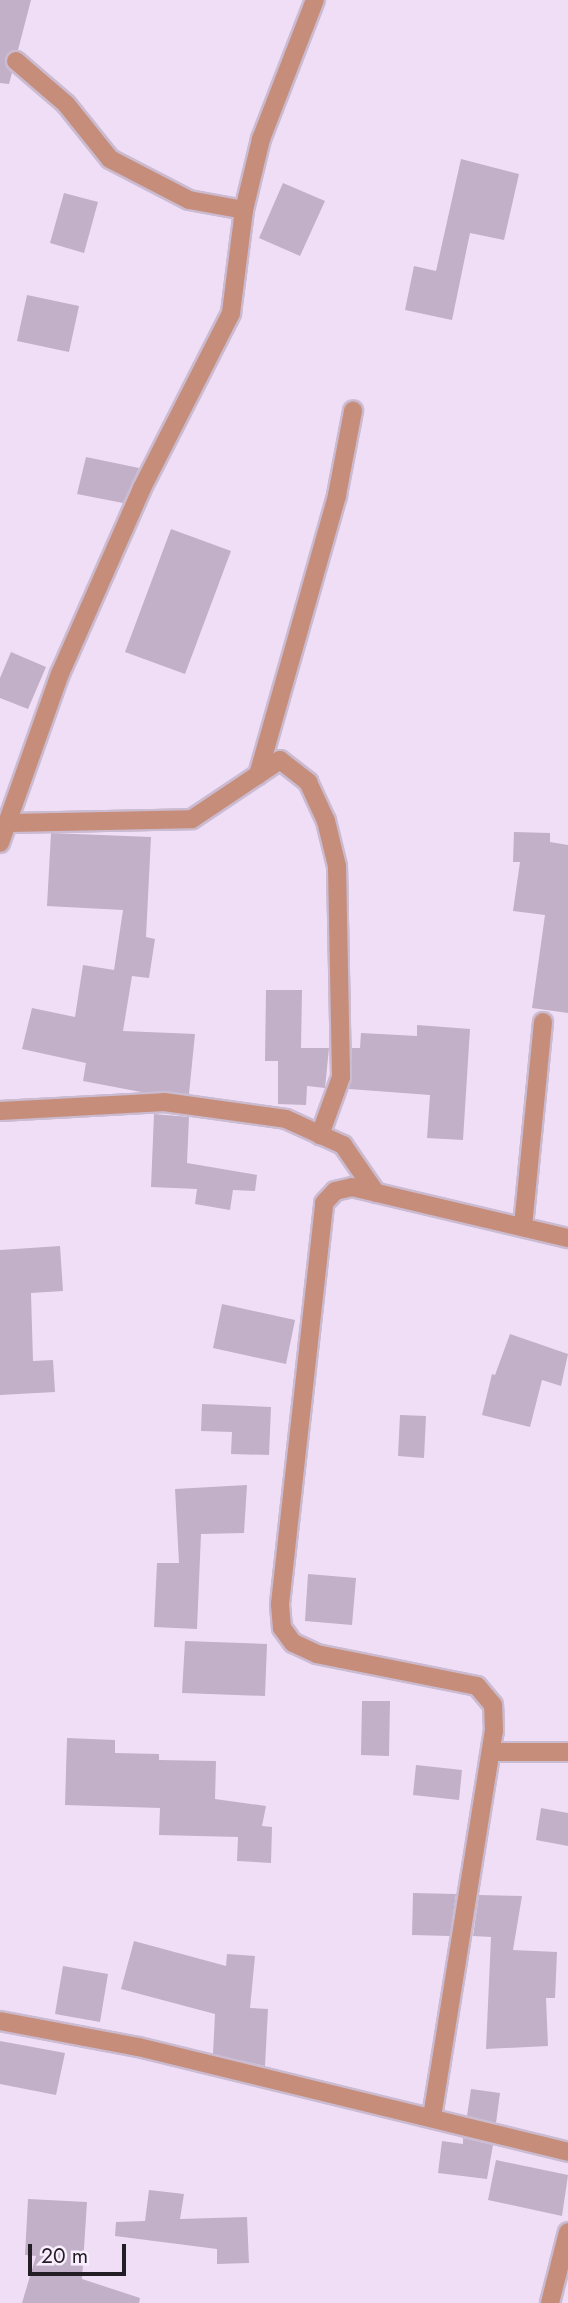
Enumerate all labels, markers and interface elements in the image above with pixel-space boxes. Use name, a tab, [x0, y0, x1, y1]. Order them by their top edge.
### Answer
scale bar	[32, 2230, 130, 2274]
text: 20 m	[41, 2241, 88, 2271]

